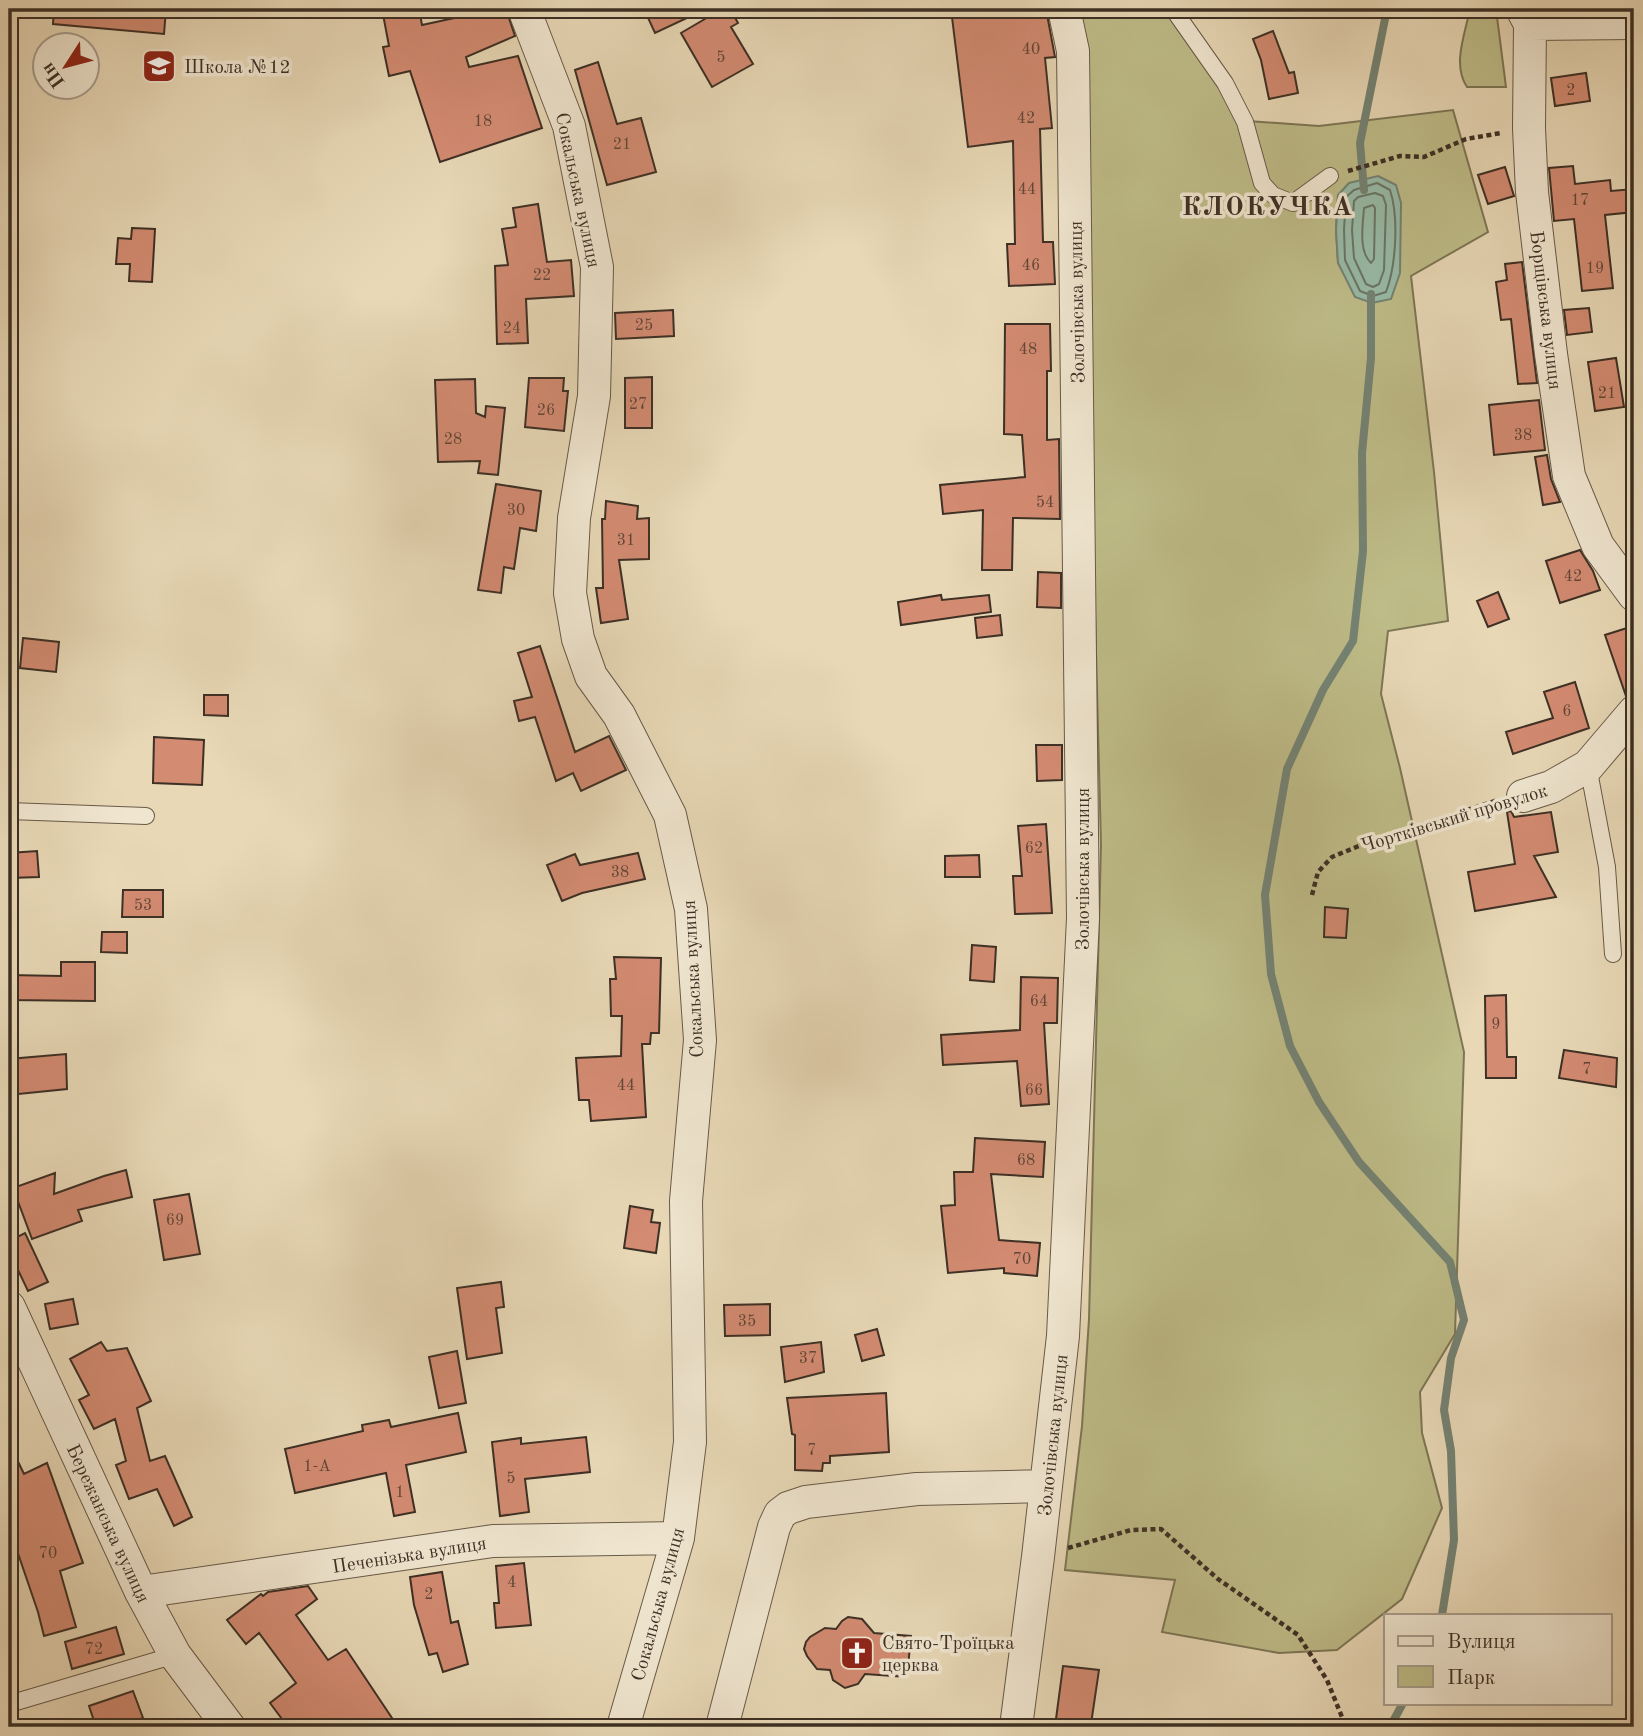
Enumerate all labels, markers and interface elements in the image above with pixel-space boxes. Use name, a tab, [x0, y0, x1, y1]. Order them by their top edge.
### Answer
north arrow	[32, 32, 102, 102]
house number: 40	[1022, 42, 1040, 58]
school or university icon: Школа №12	[140, 47, 178, 85]
house number: 5	[716, 50, 726, 66]
text: Пн	[39, 58, 70, 91]
place label: Школа №12	[184, 59, 291, 78]
house number: 2	[1566, 83, 1576, 99]
street label: Сокальська вулиця	[551, 111, 602, 270]
house number: 42	[1017, 111, 1035, 127]
house number: 18	[474, 114, 492, 130]
house number: 21	[613, 137, 631, 153]
house number: 44	[1018, 182, 1036, 198]
house number: 17	[1571, 193, 1589, 209]
district label: КЛОКУЧКА	[1182, 195, 1354, 221]
street label: Золочівська вулиця	[1068, 220, 1089, 383]
street label: Борщівська вулиця	[1525, 230, 1564, 391]
house number: 46	[1022, 258, 1040, 274]
house number: 19	[1586, 261, 1604, 277]
house number: 22	[533, 268, 551, 284]
house number: 25	[635, 318, 653, 334]
house number: 24	[503, 321, 521, 337]
house number: 48	[1019, 342, 1037, 358]
house number: 21	[1598, 386, 1616, 402]
house number: 27	[629, 397, 647, 413]
house number: 26	[537, 403, 555, 419]
house number: 38	[1514, 428, 1532, 444]
house number: 28	[444, 432, 462, 448]
house number: 54	[1036, 495, 1054, 511]
house number: 30	[507, 503, 525, 519]
house number: 31	[617, 533, 635, 549]
house number: 42	[1564, 569, 1582, 585]
house number: 6	[1562, 704, 1572, 720]
street label: Чортківський провулок	[1359, 782, 1551, 857]
street label: Золочівська вулиця	[1075, 788, 1094, 950]
house number: 62	[1025, 841, 1043, 857]
house number: 38	[611, 865, 629, 881]
house number: 53	[134, 898, 152, 914]
street label: Сокальська вулиця	[681, 899, 708, 1058]
house number: 64	[1030, 994, 1048, 1010]
house number: 9	[1491, 1017, 1501, 1033]
house number: 7	[1582, 1062, 1592, 1078]
house number: 44	[617, 1078, 635, 1094]
house number: 66	[1025, 1083, 1043, 1099]
house number: 68	[1017, 1153, 1035, 1169]
house number: 69	[166, 1213, 184, 1229]
house number: 70	[1013, 1252, 1031, 1268]
house number: 35	[738, 1314, 756, 1330]
house number: 37	[799, 1351, 817, 1367]
street label: Золочівська вулиця	[1037, 1353, 1072, 1517]
street label: Бережанська вулиця	[62, 1442, 152, 1606]
house number: 7	[807, 1443, 817, 1459]
house number: 1-А	[303, 1459, 331, 1475]
house number: 5	[506, 1471, 516, 1487]
house number: 1	[395, 1485, 405, 1501]
street label: Сокальська вулиця	[630, 1526, 689, 1683]
street label: Печенізька вулиця	[331, 1535, 488, 1578]
house number: 70	[39, 1546, 57, 1562]
house number: 4	[507, 1575, 517, 1591]
house number: 2	[424, 1587, 434, 1603]
legend	[1384, 1614, 1612, 1704]
text: Вулиця	[1447, 1632, 1516, 1653]
church icon: Свято-Троїцька церква	[838, 1634, 876, 1672]
place label: Свято-Троїцька церква	[882, 1635, 1015, 1676]
house number: 72	[85, 1642, 103, 1658]
text: Парк	[1447, 1668, 1496, 1689]

